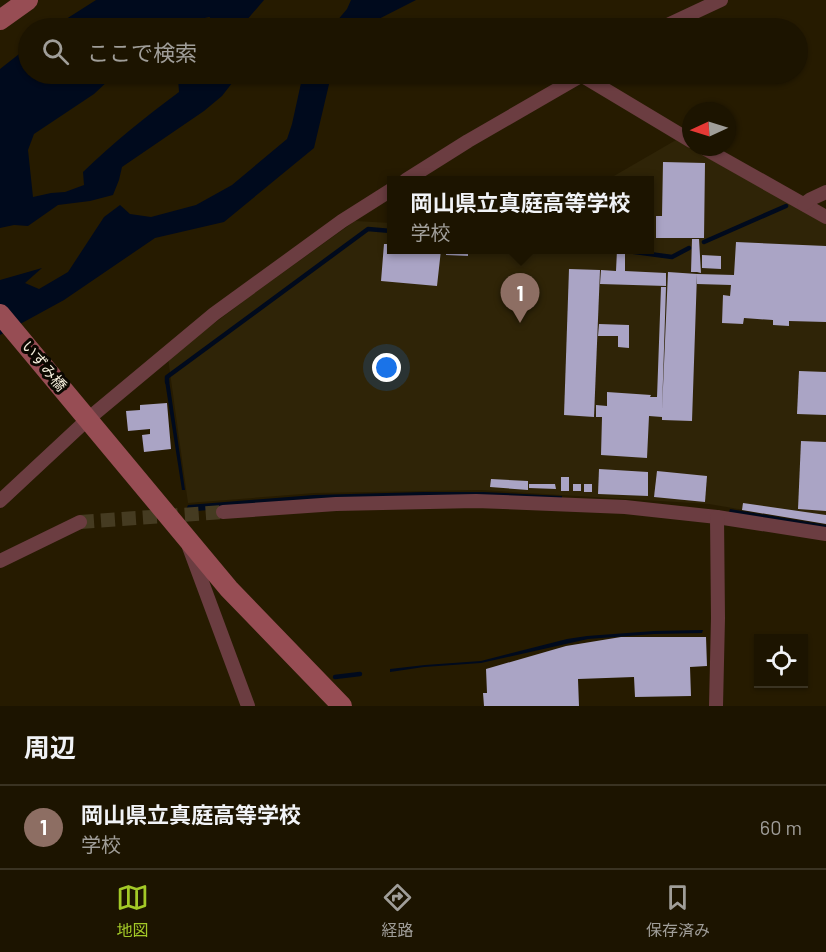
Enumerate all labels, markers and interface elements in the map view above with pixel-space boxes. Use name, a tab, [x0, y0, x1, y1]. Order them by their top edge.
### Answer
search box	[18, 18, 808, 84]
icon: search	[39, 35, 72, 68]
text: ここで検索	[87, 39, 197, 65]
north arrow	[682, 102, 736, 156]
popup	[387, 176, 654, 254]
text: 岡山県立真庭高等学校	[410, 189, 631, 215]
text: 学校	[410, 220, 450, 244]
pin: 1	[500, 274, 540, 323]
street label: いずみ橋	[19, 337, 71, 394]
your location	[372, 353, 401, 382]
map controls	[754, 634, 808, 688]
button: locate	[754, 634, 808, 688]
text: 周辺	[24, 731, 76, 762]
text: 岡山県立真庭高等学校	[81, 801, 301, 827]
text: 1	[40, 815, 47, 839]
text: 60 m	[760, 815, 802, 839]
text: 学校	[81, 832, 121, 856]
tab: 地図	[116, 881, 149, 941]
tab: 経路	[381, 881, 414, 941]
tab: 保存済み	[646, 881, 710, 941]

